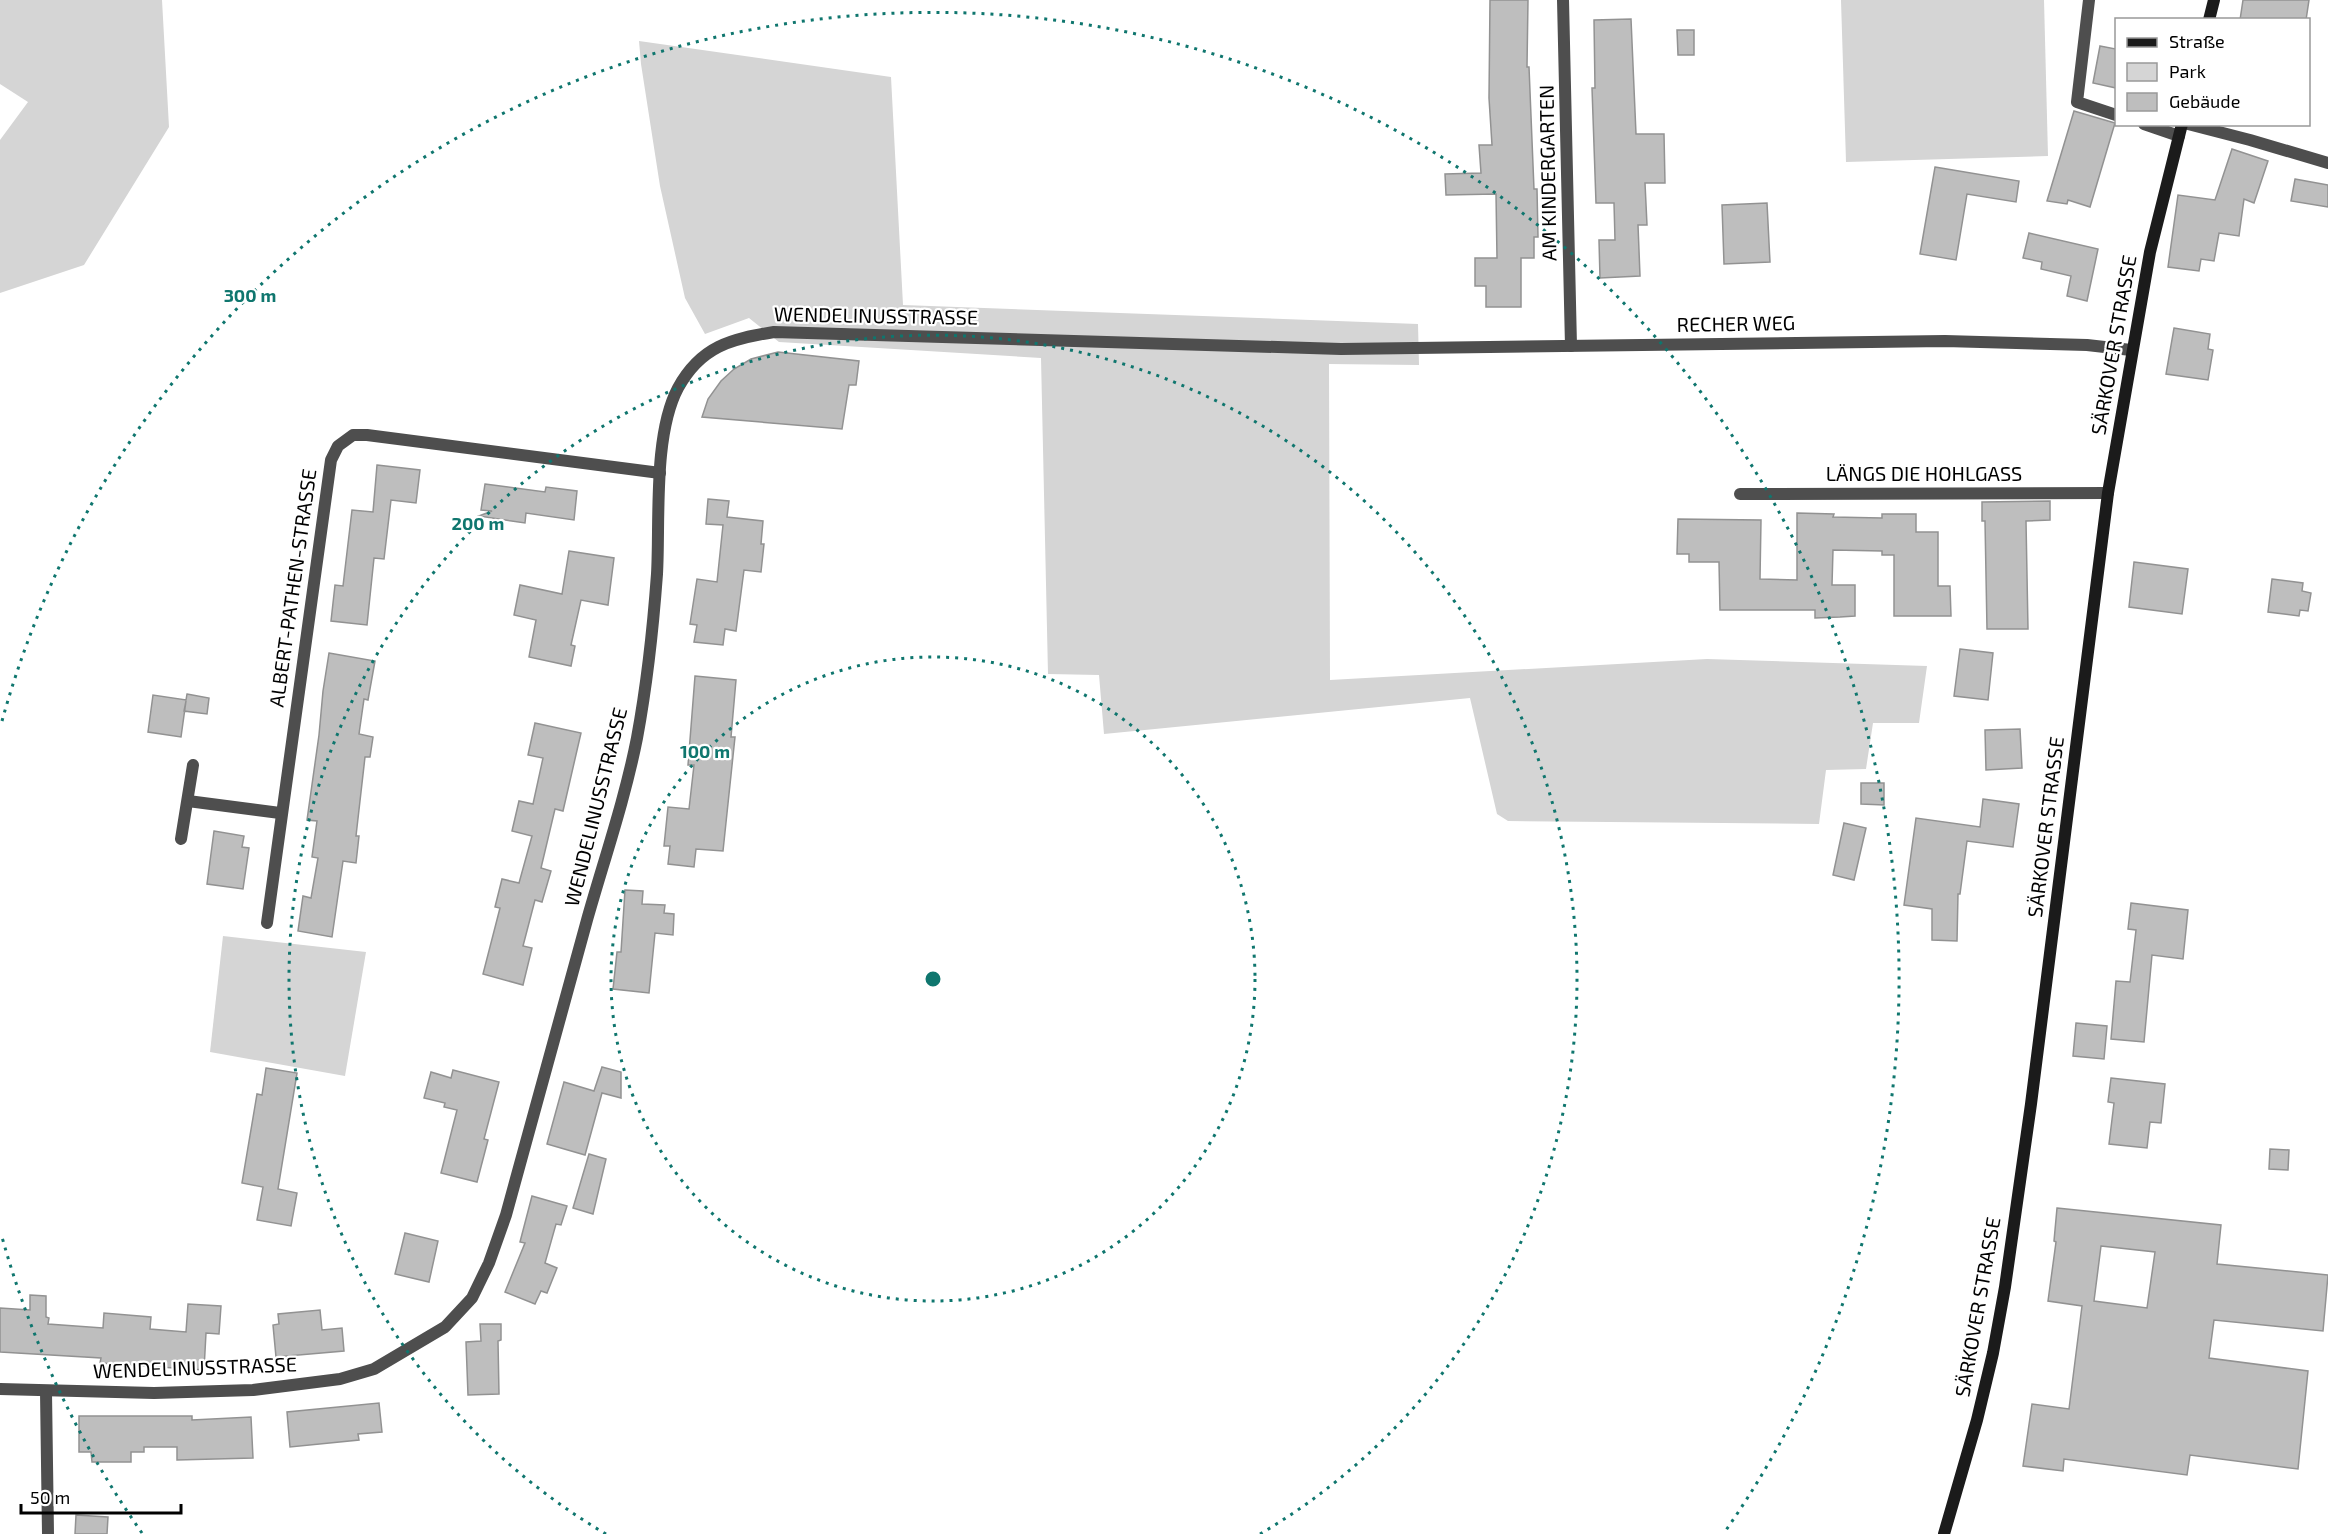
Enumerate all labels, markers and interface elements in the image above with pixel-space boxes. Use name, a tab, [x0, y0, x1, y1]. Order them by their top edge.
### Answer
legend	[2115, 18, 2310, 126]
text: Straße	[2169, 30, 2225, 52]
text: Park	[2169, 60, 2206, 82]
street label: AM KINDERGARTEN	[1533, 85, 1561, 261]
text: Gebäude	[2169, 90, 2240, 112]
street label: SÄRKOVER STRASSE	[2085, 253, 2141, 437]
text: 300 m	[224, 284, 276, 306]
street label: WENDELINUSSTRASSE	[774, 301, 978, 329]
street label: RECHER WEG	[1677, 310, 1795, 336]
street label: LÄNGS DIE HOHLGASS	[1826, 461, 2022, 485]
street label: ALBERT-PATHEN-STRASSE	[263, 467, 321, 709]
text: 200 m	[452, 512, 504, 534]
street label: WENDELINUSSTRASSE	[559, 705, 631, 909]
street label: SÄRKOVER STRASSE	[2022, 735, 2068, 919]
text: 100 m	[680, 740, 730, 762]
centre of rings	[923, 969, 943, 989]
street label: SÄRKOVER STRASSE	[1949, 1215, 2005, 1399]
street label: WENDELINUSSTRASSE	[93, 1351, 297, 1383]
scale bar	[21, 1477, 182, 1515]
text: 50 m	[30, 1486, 70, 1508]

